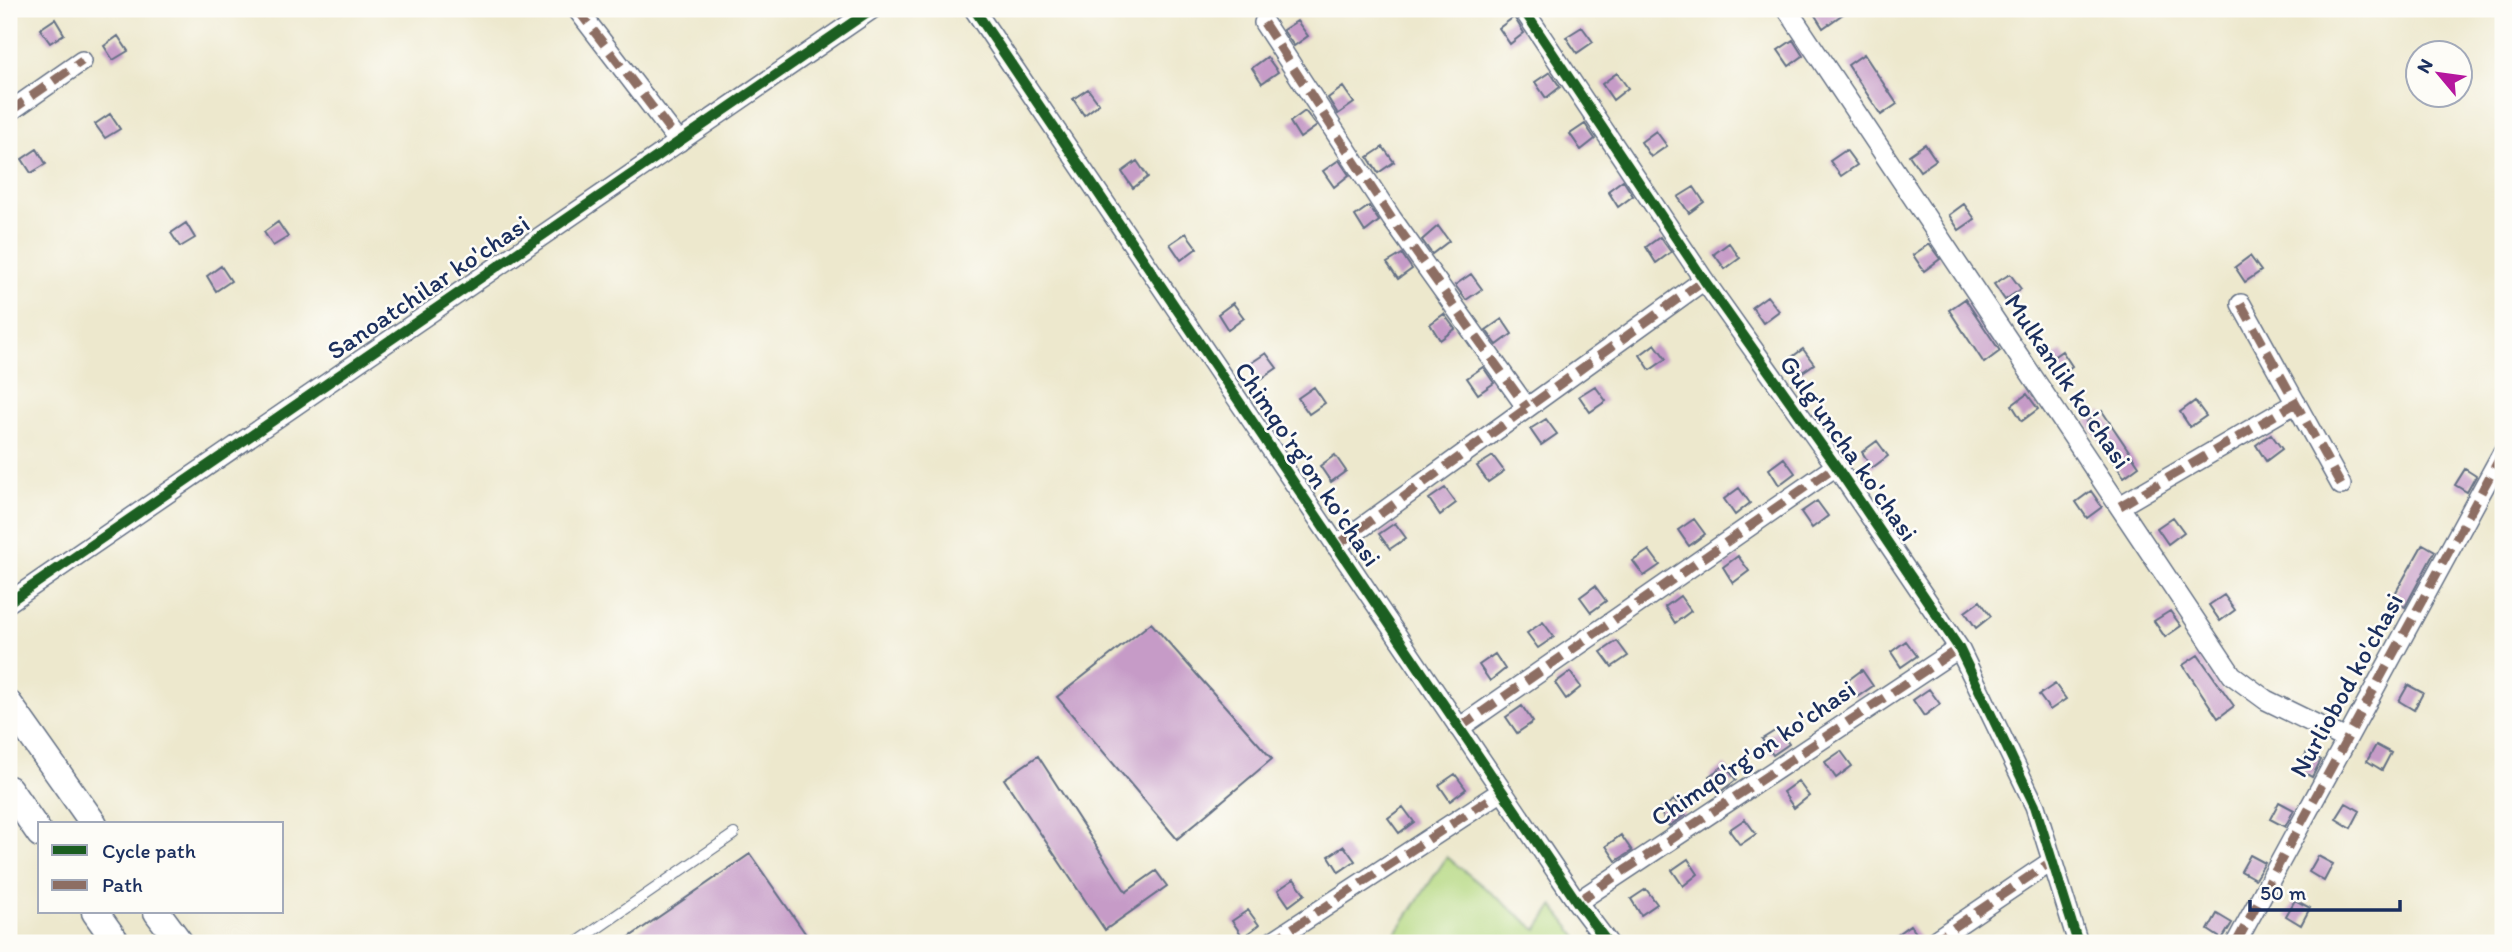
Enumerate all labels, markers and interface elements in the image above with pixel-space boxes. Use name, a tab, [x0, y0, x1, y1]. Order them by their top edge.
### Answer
north arrow	[2404, 38, 2474, 108]
text: N	[2411, 55, 2438, 77]
street label: Sanoatchilar ko'chasi	[321, 207, 535, 367]
street label: Mulkanlik ko'chasi	[1998, 287, 2138, 475]
street label: Gulg'uncha ko'chasi	[1773, 349, 1925, 547]
street label: Chimqo'rg'on ko'chasi	[1228, 356, 1388, 572]
street label: Nurliobod ko'chasi	[2282, 587, 2410, 783]
street label: Chimqo'rg'on ko'chasi	[1645, 673, 1861, 833]
legend	[38, 822, 284, 914]
text: Cycle path	[102, 838, 196, 863]
scale bar	[2250, 868, 2400, 912]
text: Path	[102, 872, 143, 897]
text: 50 m	[2260, 880, 2307, 905]

